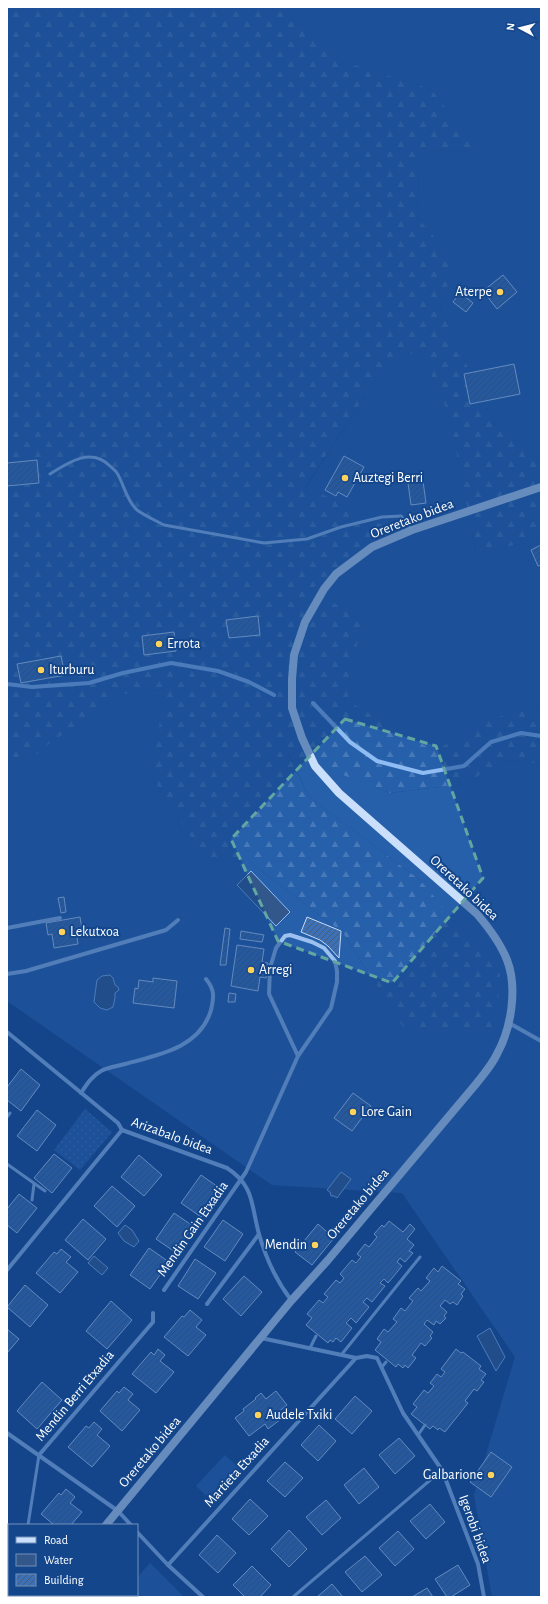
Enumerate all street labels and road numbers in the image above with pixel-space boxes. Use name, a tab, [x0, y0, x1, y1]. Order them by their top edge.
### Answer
street label: Oreretako bidea	[368, 497, 456, 541]
street label: Oreretako bidea	[427, 853, 501, 923]
street label: Arizabalo bidea	[130, 1115, 215, 1157]
street label: Oreretako bidea	[324, 1165, 392, 1242]
street label: Mendin Gain Etxadia	[155, 1178, 231, 1279]
street label: Mendin Berri Etxadia	[33, 1348, 117, 1444]
street label: Oreretako bidea	[116, 1413, 184, 1490]
street label: Martieta Etxadia	[202, 1434, 273, 1510]
street label: Igerobi bidea	[456, 1493, 494, 1566]

